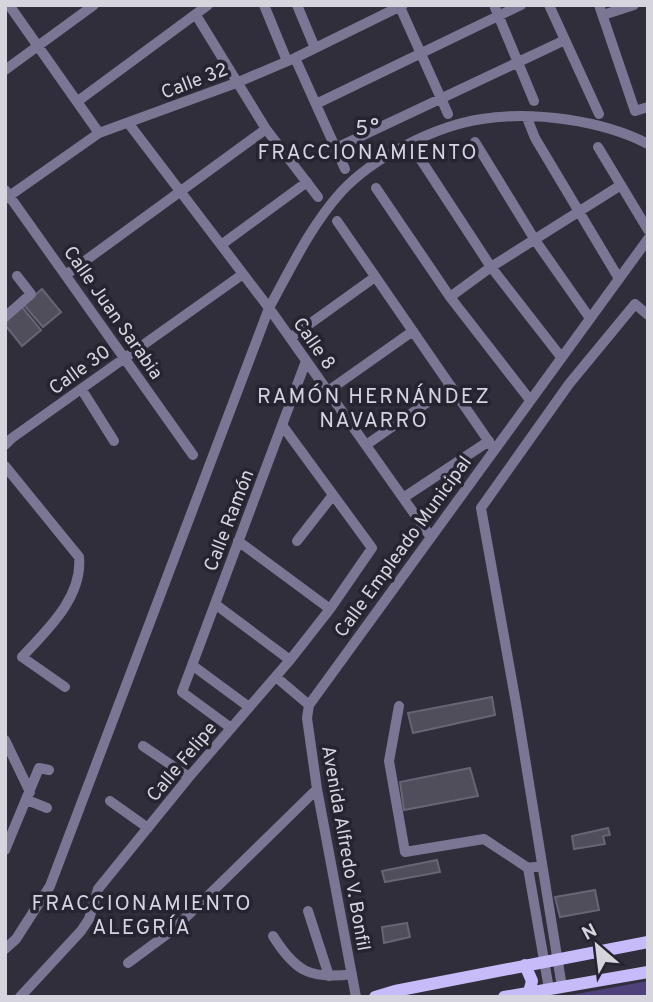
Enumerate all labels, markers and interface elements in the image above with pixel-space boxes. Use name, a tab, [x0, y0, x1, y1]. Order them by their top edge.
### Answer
street label: Calle 32	[158, 58, 232, 106]
district label: 5° FRACCIONAMIENTO	[257, 116, 479, 167]
street label: Calle Juan Sarabia	[57, 242, 167, 385]
street label: Calle 8	[287, 313, 340, 375]
street label: Calle 30	[45, 340, 116, 401]
district label: RAMÓN HERNÁNDEZ NAVARRO	[257, 383, 491, 435]
street label: Calle Empleado Municipal	[330, 452, 478, 643]
street label: Calle Ramón	[199, 466, 260, 575]
street label: Calle Felipe	[142, 717, 223, 807]
street label: Avenida Alfredo V. Bonfil	[315, 744, 375, 953]
district label: FRACCIONAMIENTO ALEGRÍA	[31, 891, 253, 942]
north arrow	[562, 911, 632, 981]
text: N	[578, 919, 602, 947]

